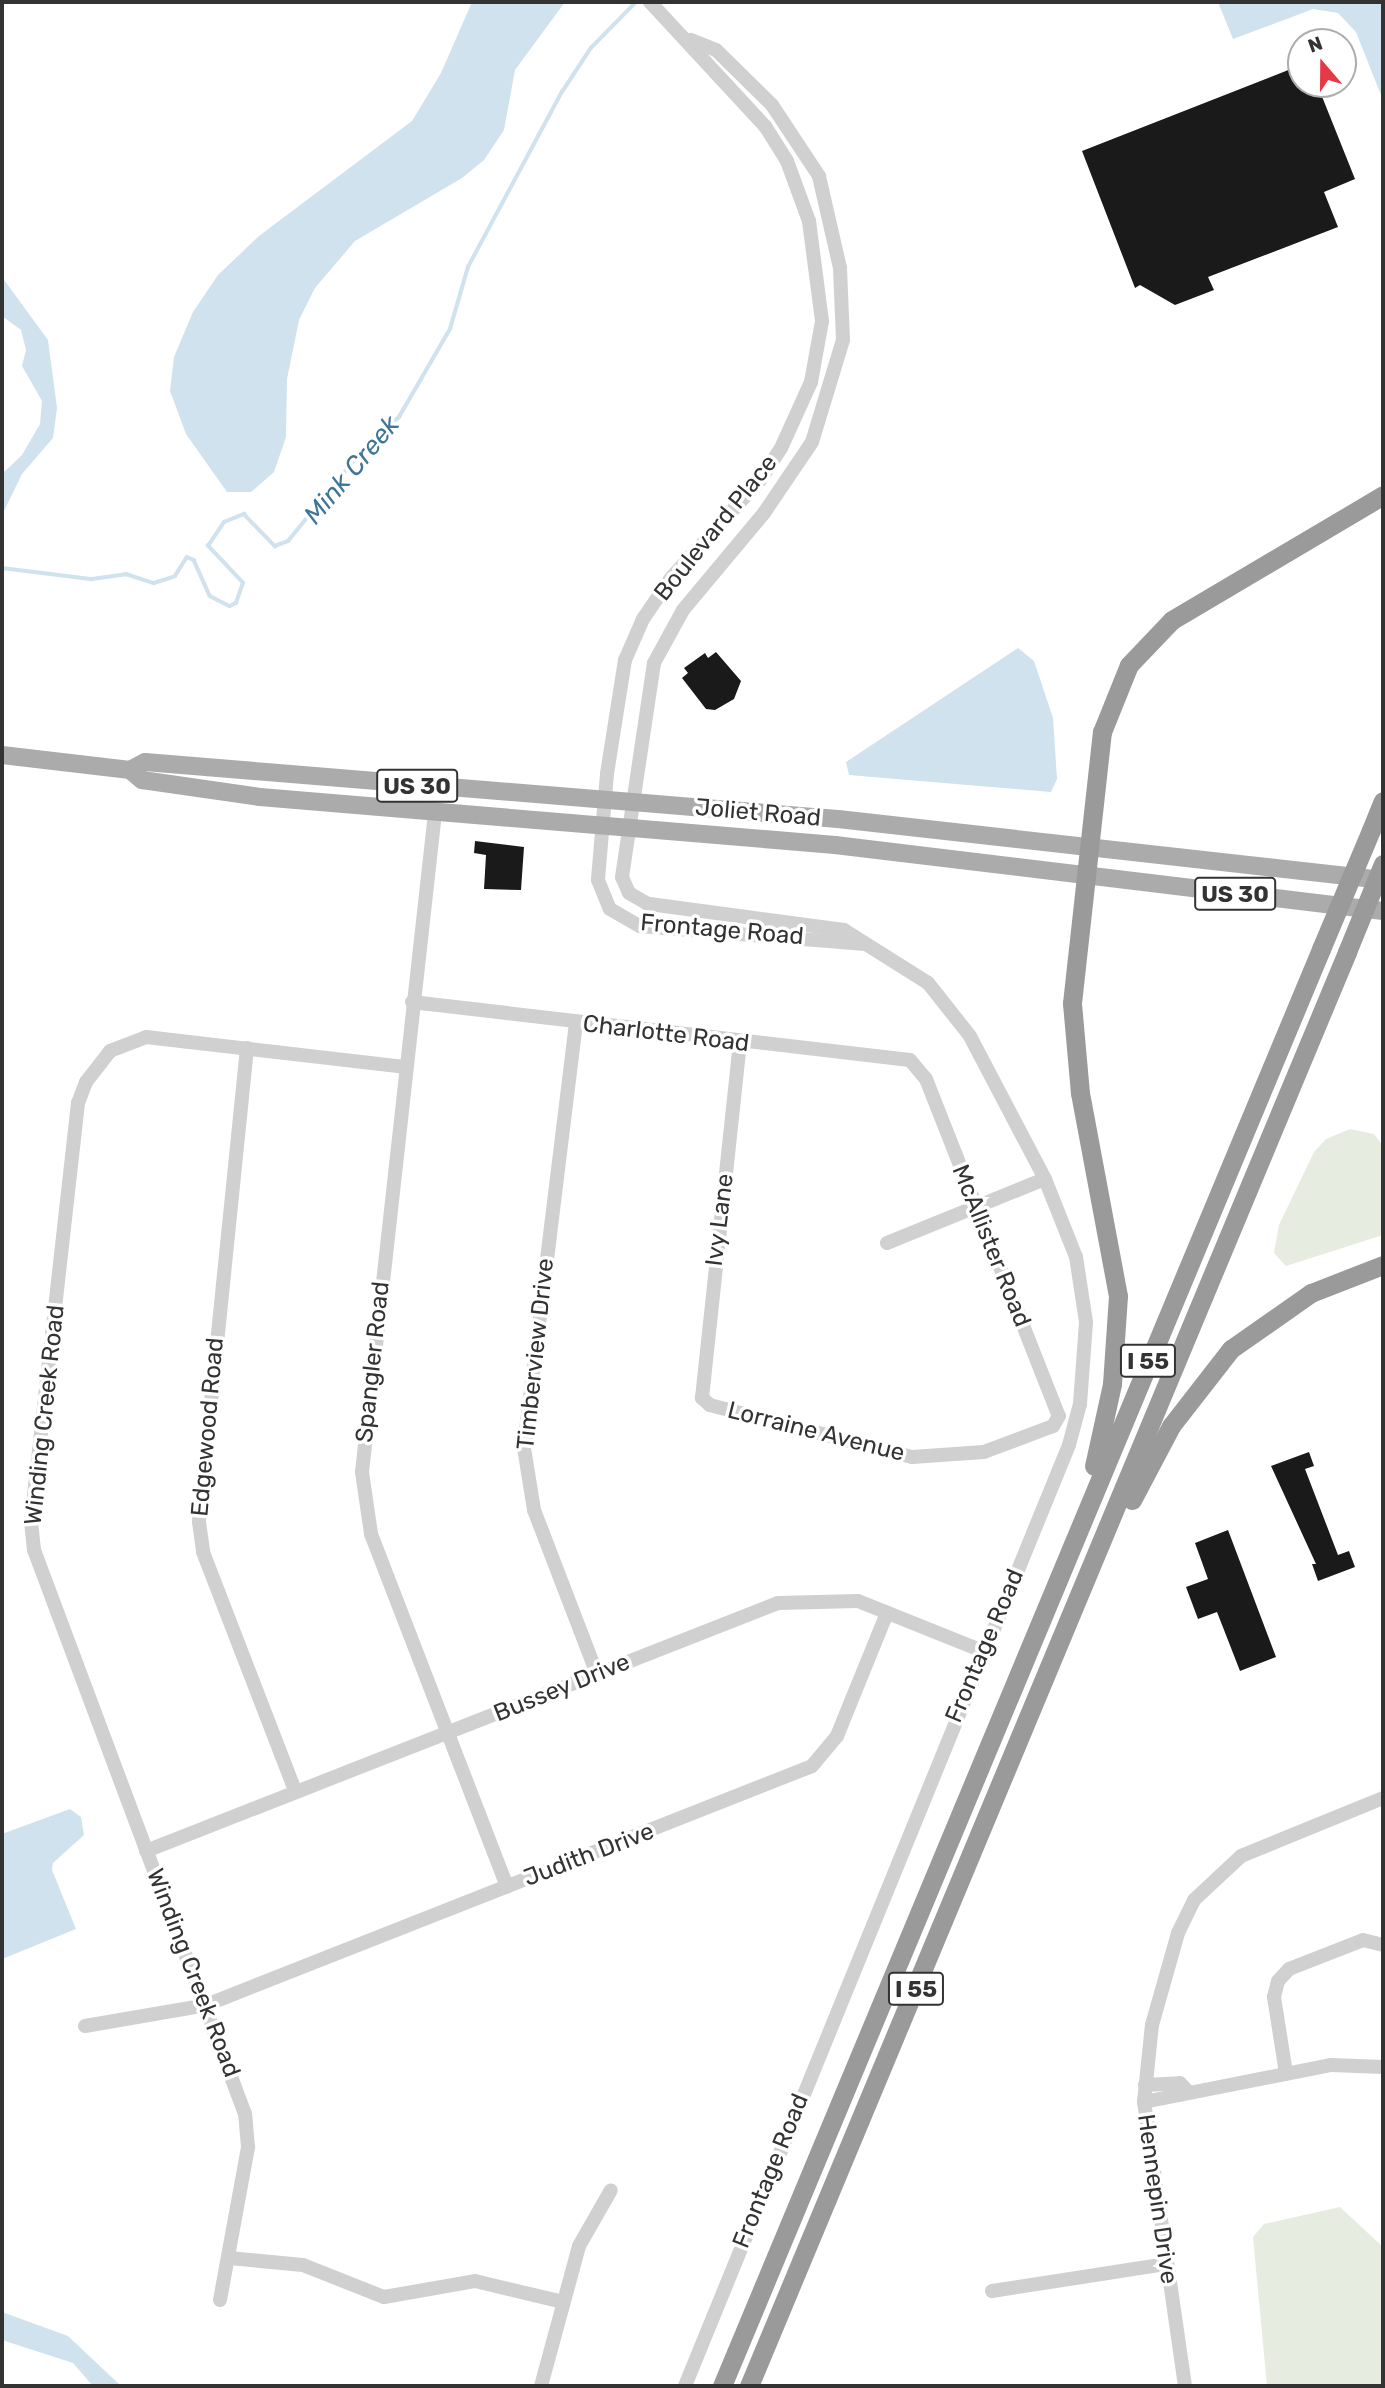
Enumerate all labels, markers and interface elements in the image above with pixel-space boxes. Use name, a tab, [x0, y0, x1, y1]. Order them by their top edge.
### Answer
north arrow	[1287, 28, 1357, 98]
text: N	[1305, 32, 1326, 58]
water label: Mink Creek	[298, 409, 406, 531]
street label: Boulevard Place	[648, 449, 784, 607]
road number: US 30	[375, 766, 459, 806]
street label: Joliet Road	[694, 793, 822, 833]
road number: US 30	[1193, 874, 1277, 914]
street label: Frontage Road	[639, 909, 805, 951]
street label: Charlotte Road	[581, 1010, 751, 1058]
street label: McAllister Road	[945, 1161, 1037, 1331]
street label: Ivy Lane	[700, 1172, 740, 1268]
street label: Timberview Drive	[512, 1257, 560, 1451]
street label: Spangler Road	[350, 1280, 396, 1444]
street label: Winding Creek Road	[19, 1303, 71, 1527]
street label: Edgewood Road	[186, 1336, 230, 1518]
road number: I 55	[1118, 1342, 1178, 1380]
street label: Lorraine Avenue	[724, 1396, 908, 1468]
street label: Frontage Road	[940, 1565, 1030, 1727]
street label: Bussey Drive	[489, 1648, 635, 1728]
street label: Judith Drive	[520, 1817, 658, 1893]
street label: Winding Creek Road	[140, 1865, 246, 2081]
road number: I 55	[886, 1970, 946, 2008]
street label: Frontage Road	[727, 2090, 815, 2252]
street label: Hennepin Drive	[1131, 2112, 1183, 2286]

